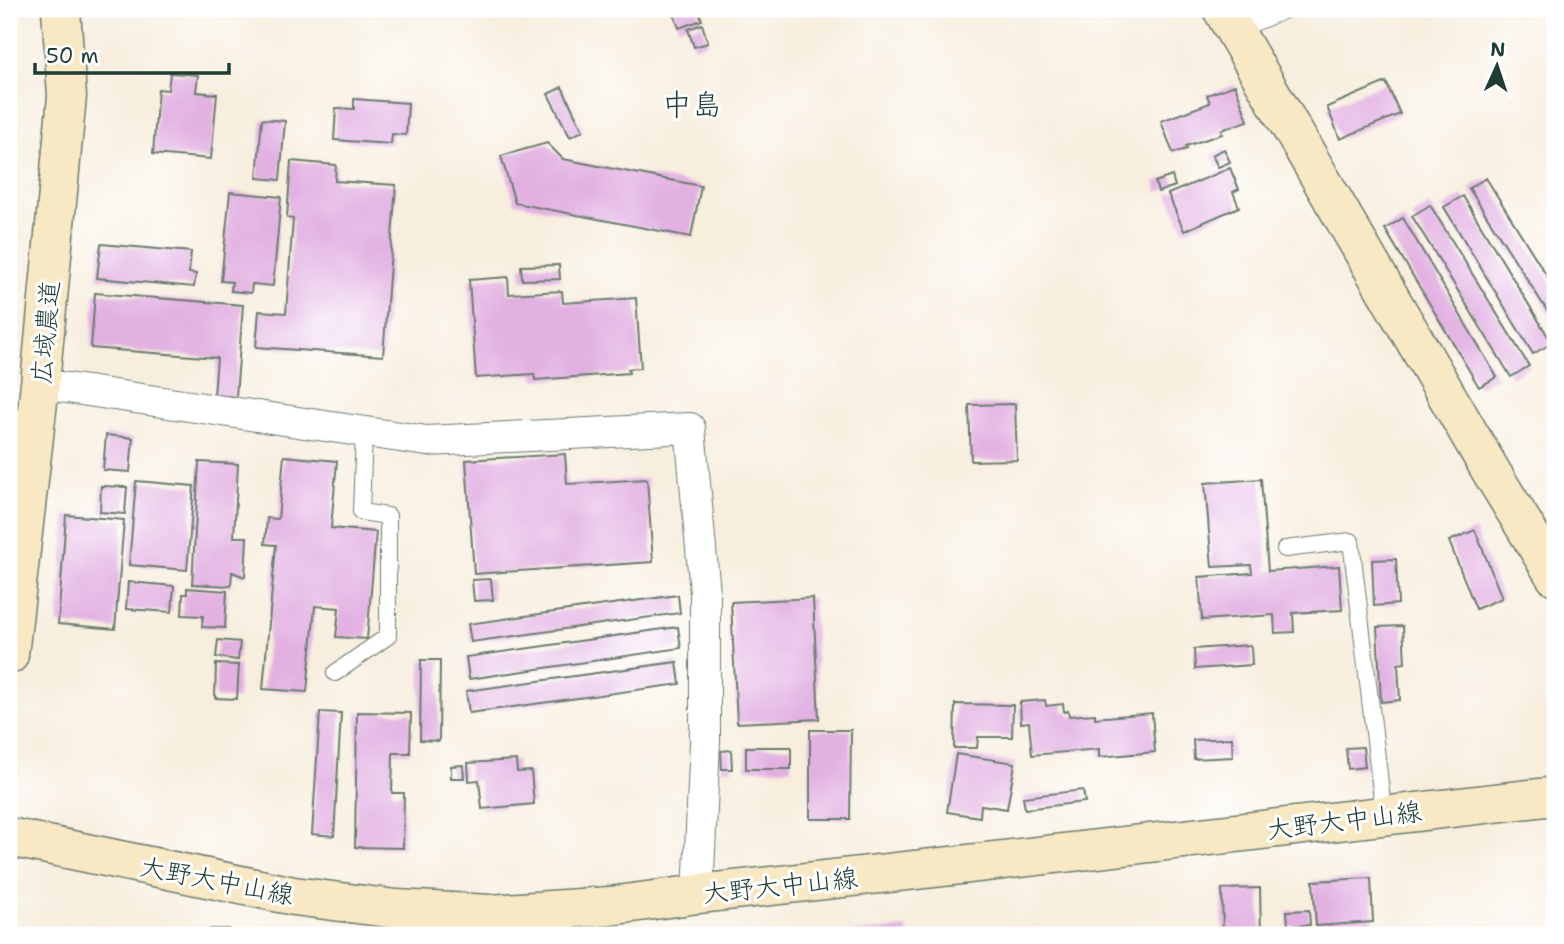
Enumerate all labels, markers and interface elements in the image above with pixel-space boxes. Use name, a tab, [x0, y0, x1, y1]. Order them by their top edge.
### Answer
scale bar	[35, 32, 229, 76]
north arrow	[1462, 32, 1532, 102]
text: N	[1490, 37, 1506, 62]
text: 50 m	[46, 42, 99, 70]
district label: 中島	[662, 84, 722, 125]
street label: 広域農道	[23, 279, 67, 385]
street label: 大野大中山線	[1264, 793, 1424, 847]
street label: 大野大中山線	[137, 848, 297, 912]
street label: 大野大中山線	[701, 859, 859, 911]

